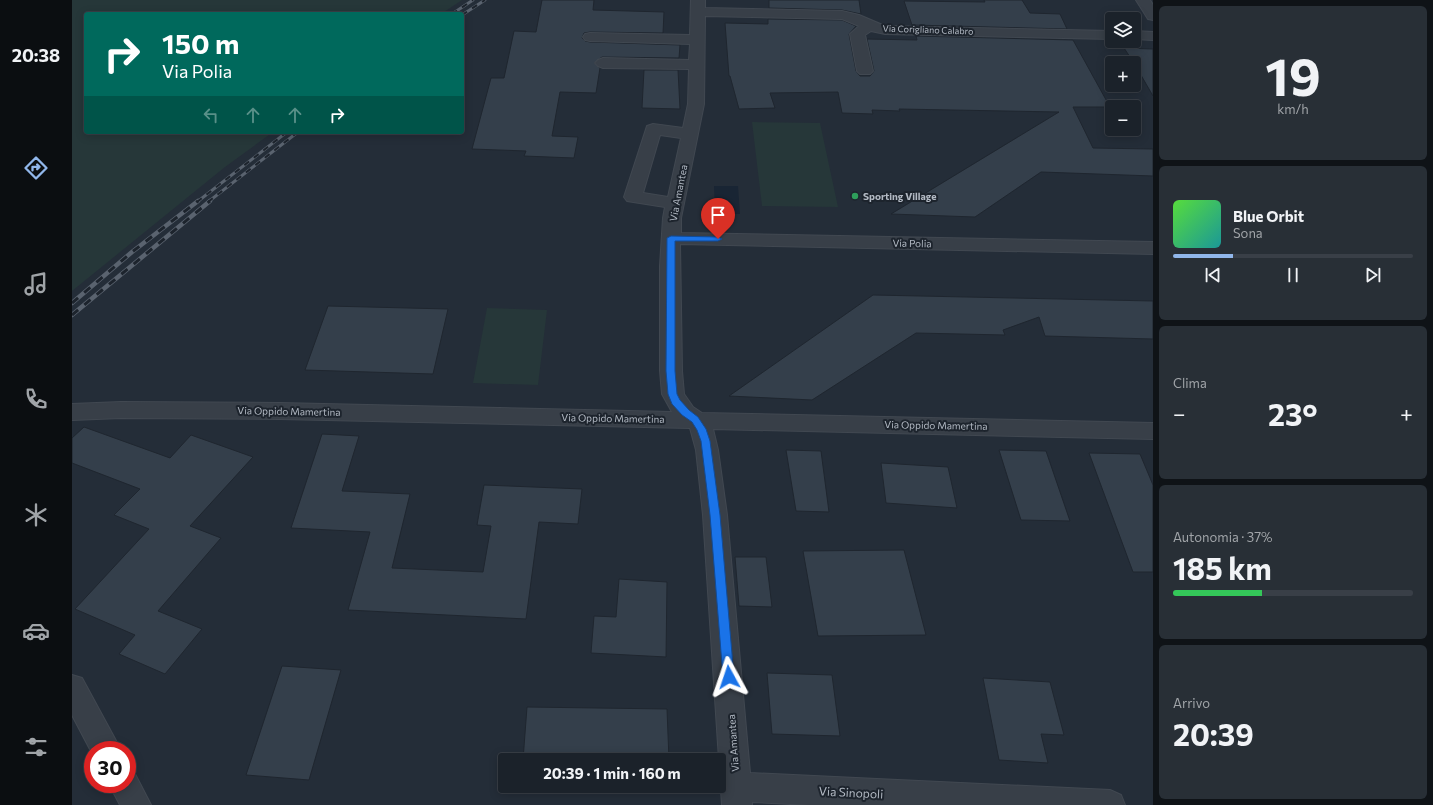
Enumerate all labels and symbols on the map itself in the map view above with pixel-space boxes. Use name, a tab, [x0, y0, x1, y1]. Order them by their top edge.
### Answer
street label: Via Corigliano Calabro	[882, 22, 974, 37]
street label: Via Amantea	[667, 164, 689, 222]
place label: Sporting Village	[863, 190, 937, 202]
marker: Sporting Village	[850, 191, 860, 201]
pin	[701, 198, 735, 239]
street label: Via Polia	[892, 237, 932, 249]
street label: Via Oppido Mamertina	[237, 404, 341, 418]
street label: Via Oppido Mamertina	[561, 411, 665, 425]
street label: Via Oppido Mamertina	[884, 418, 988, 432]
position arrow	[708, 656, 750, 698]
street label: Via Amantea	[725, 714, 741, 772]
speed limit sign: 30	[84, 741, 136, 793]
street label: Via Sinopoli	[818, 783, 884, 801]

